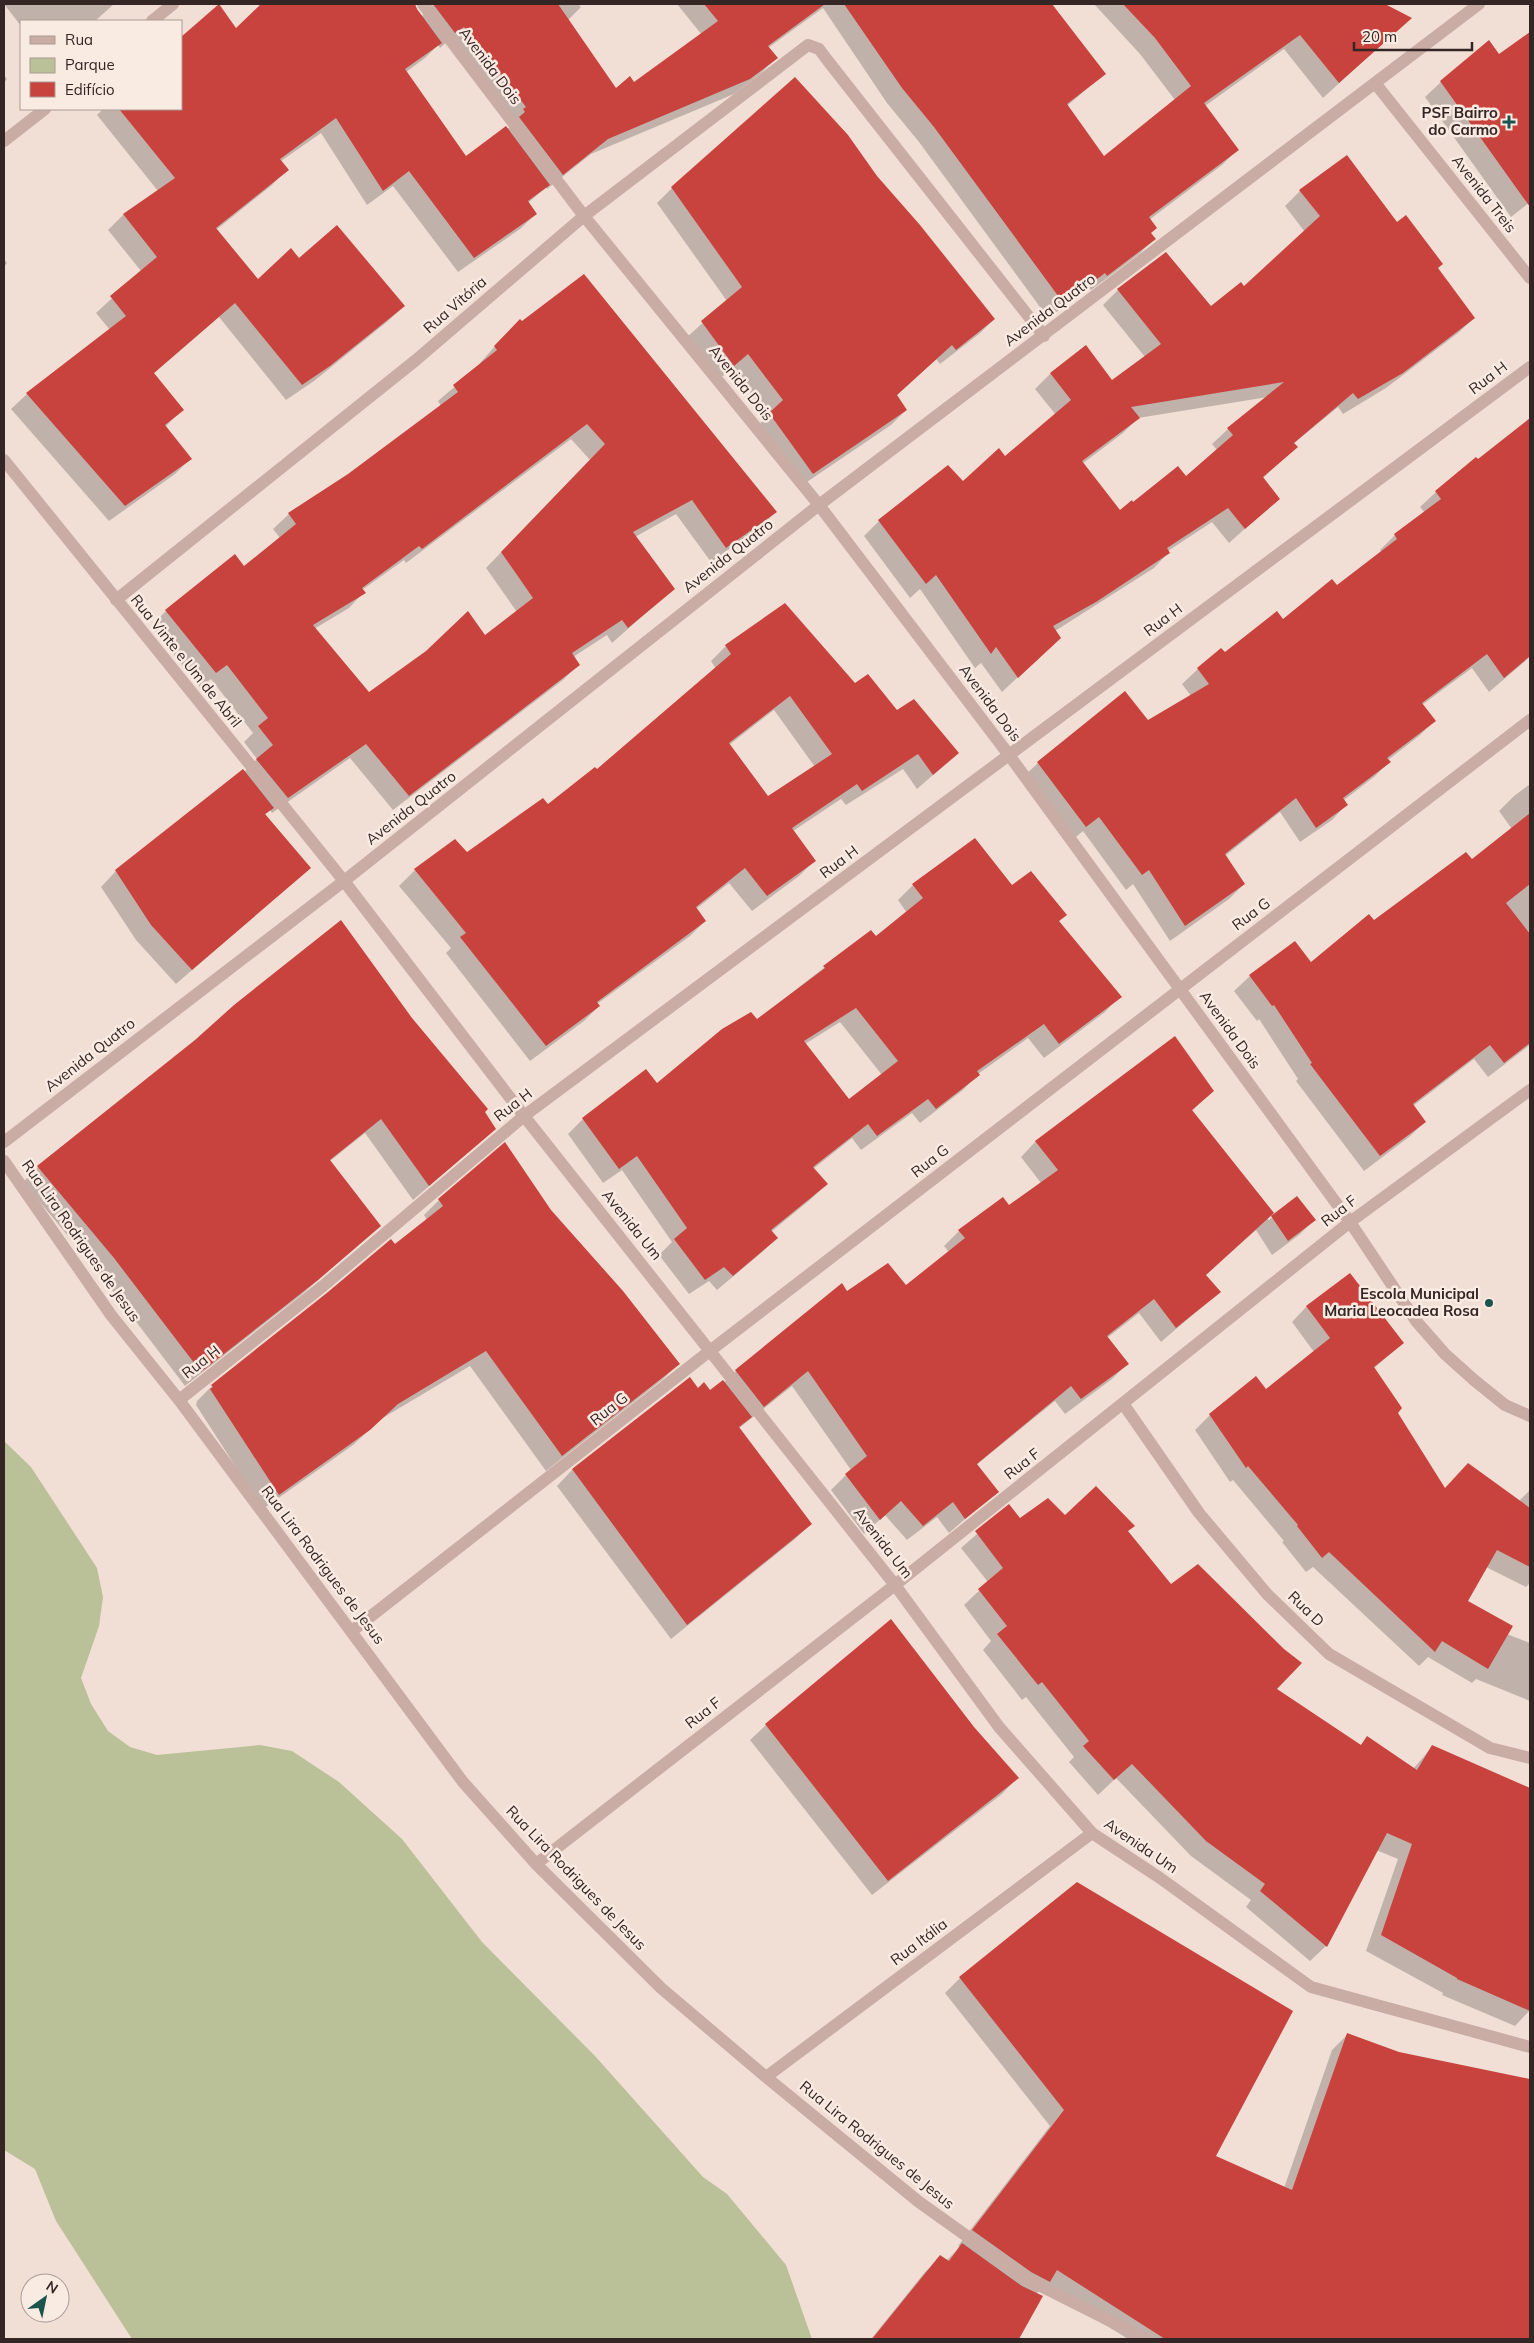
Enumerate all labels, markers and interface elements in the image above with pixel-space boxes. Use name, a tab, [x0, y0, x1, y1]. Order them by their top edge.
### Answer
legend	[20, 20, 182, 110]
scale bar	[1354, 20, 1472, 52]
street label: Avenida Dois	[455, 23, 526, 108]
text: 20 m	[1362, 27, 1397, 46]
text: Rua	[65, 30, 93, 49]
text: Parque	[65, 55, 115, 74]
text: Edifício	[65, 80, 115, 99]
place label: PSF Bairro do Carmo	[1422, 103, 1498, 139]
marker: PSF Bairro do Carmo	[1502, 115, 1516, 129]
street label: Avenida Treis	[1448, 151, 1521, 236]
street label: Avenida Quatro	[1000, 269, 1099, 350]
street label: Rua Vitória	[419, 272, 490, 337]
street label: Avenida Dois	[705, 341, 778, 424]
street label: Rua H	[1465, 357, 1511, 398]
street label: Avenida Quatro	[679, 514, 777, 597]
street label: Rua Vinte e Um de Abril	[127, 590, 246, 731]
street label: Rua H	[1140, 599, 1186, 640]
street label: Avenida Dois	[955, 660, 1026, 745]
street label: Avenida Quatro	[362, 766, 460, 849]
street label: Rua H	[816, 841, 862, 882]
street label: Rua G	[1228, 893, 1274, 934]
street label: Avenida Dois	[1196, 987, 1265, 1072]
street label: Avenida Quatro	[41, 1013, 139, 1096]
street label: Rua H	[490, 1084, 536, 1125]
street label: Rua G	[907, 1140, 952, 1181]
street label: Rua Lira Rodrigues de Jesus	[18, 1156, 145, 1325]
street label: Avenida Um	[598, 1186, 667, 1264]
street label: Rua F	[1317, 1191, 1360, 1231]
place label: Escola Municipal Maria Leocadea Rosa	[1324, 1284, 1479, 1320]
marker: Escola Municipal Maria Leocadea Rosa	[1483, 1297, 1495, 1309]
street label: Rua H	[178, 1341, 224, 1382]
street label: Rua G	[586, 1388, 631, 1429]
street label: Rua F	[1000, 1444, 1043, 1484]
street label: Rua Lira Rodrigues de Jesus	[258, 1482, 389, 1648]
street label: Avenida Um	[850, 1503, 917, 1582]
street label: Rua D	[1284, 1587, 1328, 1630]
street label: Rua F	[681, 1693, 724, 1733]
street label: Rua Lira Rodrigues de Jesus	[502, 1801, 650, 1954]
street label: Avenida Um	[1101, 1814, 1182, 1877]
street label: Rua Itália	[887, 1914, 951, 1969]
street label: Rua Lira Rodrigues de Jesus	[796, 2076, 959, 2213]
north arrow	[20, 2273, 70, 2323]
text: N	[43, 2277, 61, 2298]

